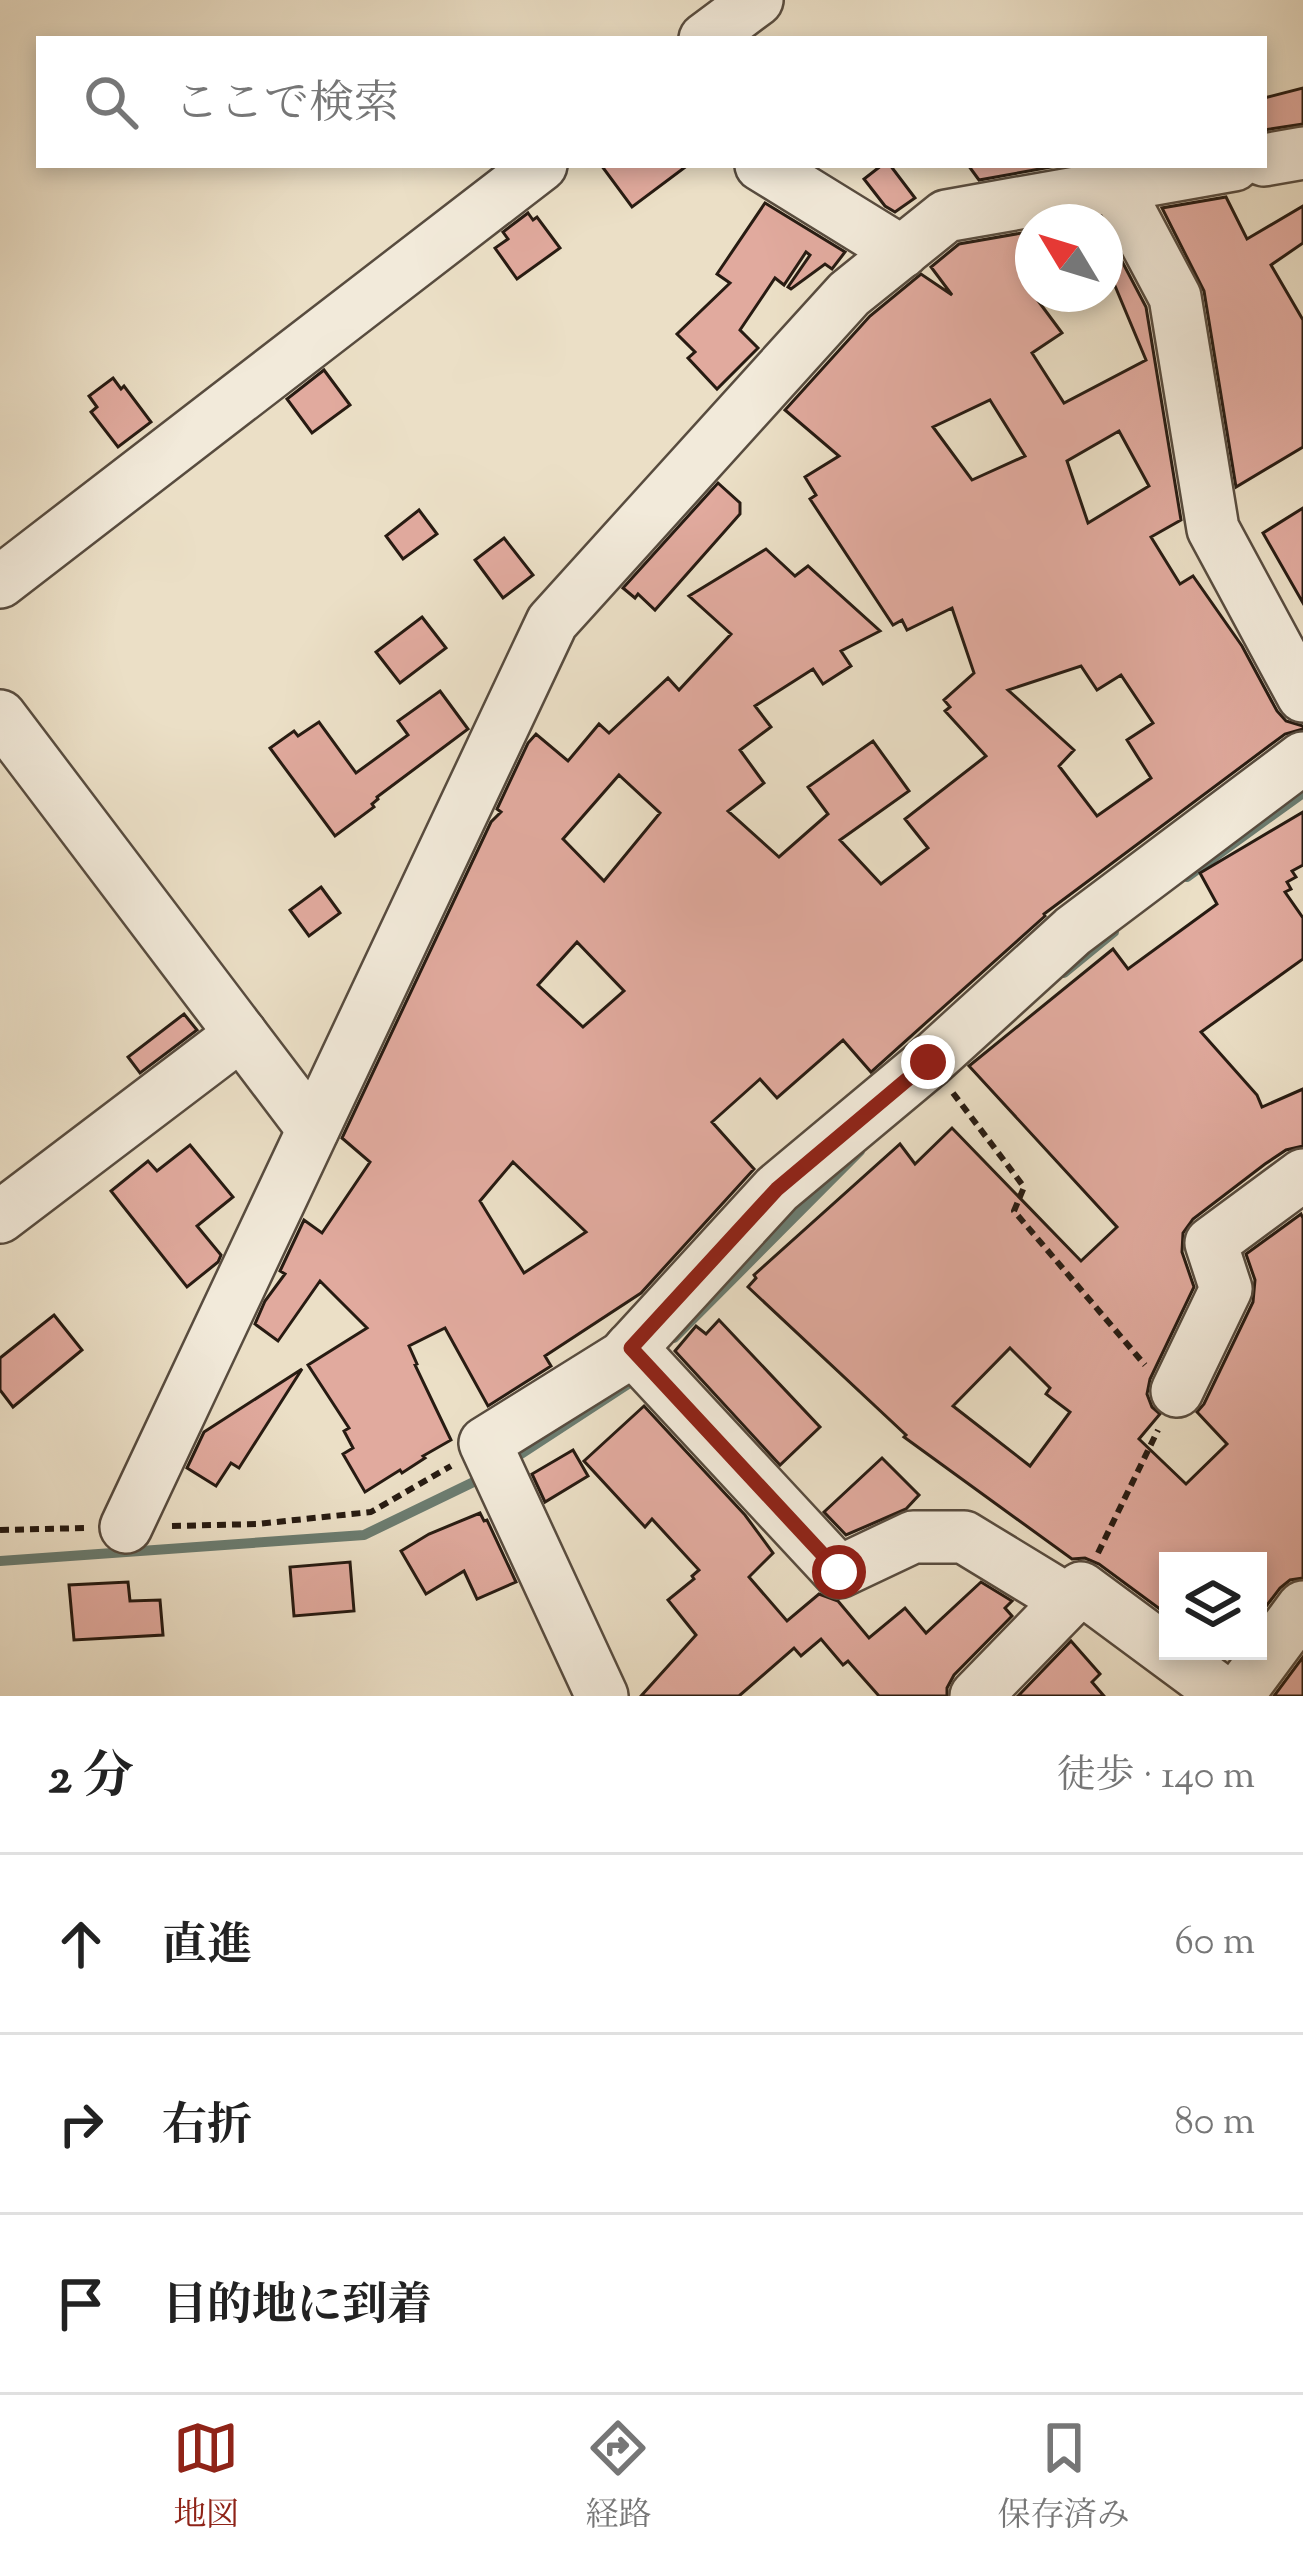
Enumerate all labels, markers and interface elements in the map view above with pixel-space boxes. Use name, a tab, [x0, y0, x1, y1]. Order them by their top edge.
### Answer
search box	[36, 36, 1267, 168]
icon: search	[78, 69, 144, 135]
text: ここで検索	[174, 74, 399, 139]
north arrow	[1015, 204, 1123, 312]
route end	[901, 1035, 955, 1089]
route start	[812, 1545, 866, 1599]
map controls	[1159, 1552, 1267, 1660]
button: layers	[1159, 1552, 1267, 1660]
text: 2 分	[48, 1743, 134, 1816]
text: 徒歩 · 140 m	[1057, 1750, 1255, 1806]
icon: ahead	[48, 1911, 114, 1977]
text: 直進	[162, 1916, 252, 1981]
text: 60 m	[1174, 1916, 1255, 1972]
icon: right	[48, 2091, 114, 2157]
text: 右折	[162, 2096, 252, 2161]
text: 80 m	[1174, 2096, 1255, 2152]
icon: arrive	[48, 2271, 114, 2337]
text: 目的地に到着	[162, 2276, 432, 2341]
tab: 地図	[173, 2415, 239, 2541]
tab: 経路	[585, 2415, 651, 2541]
tab: 保存済み	[998, 2415, 1130, 2541]

